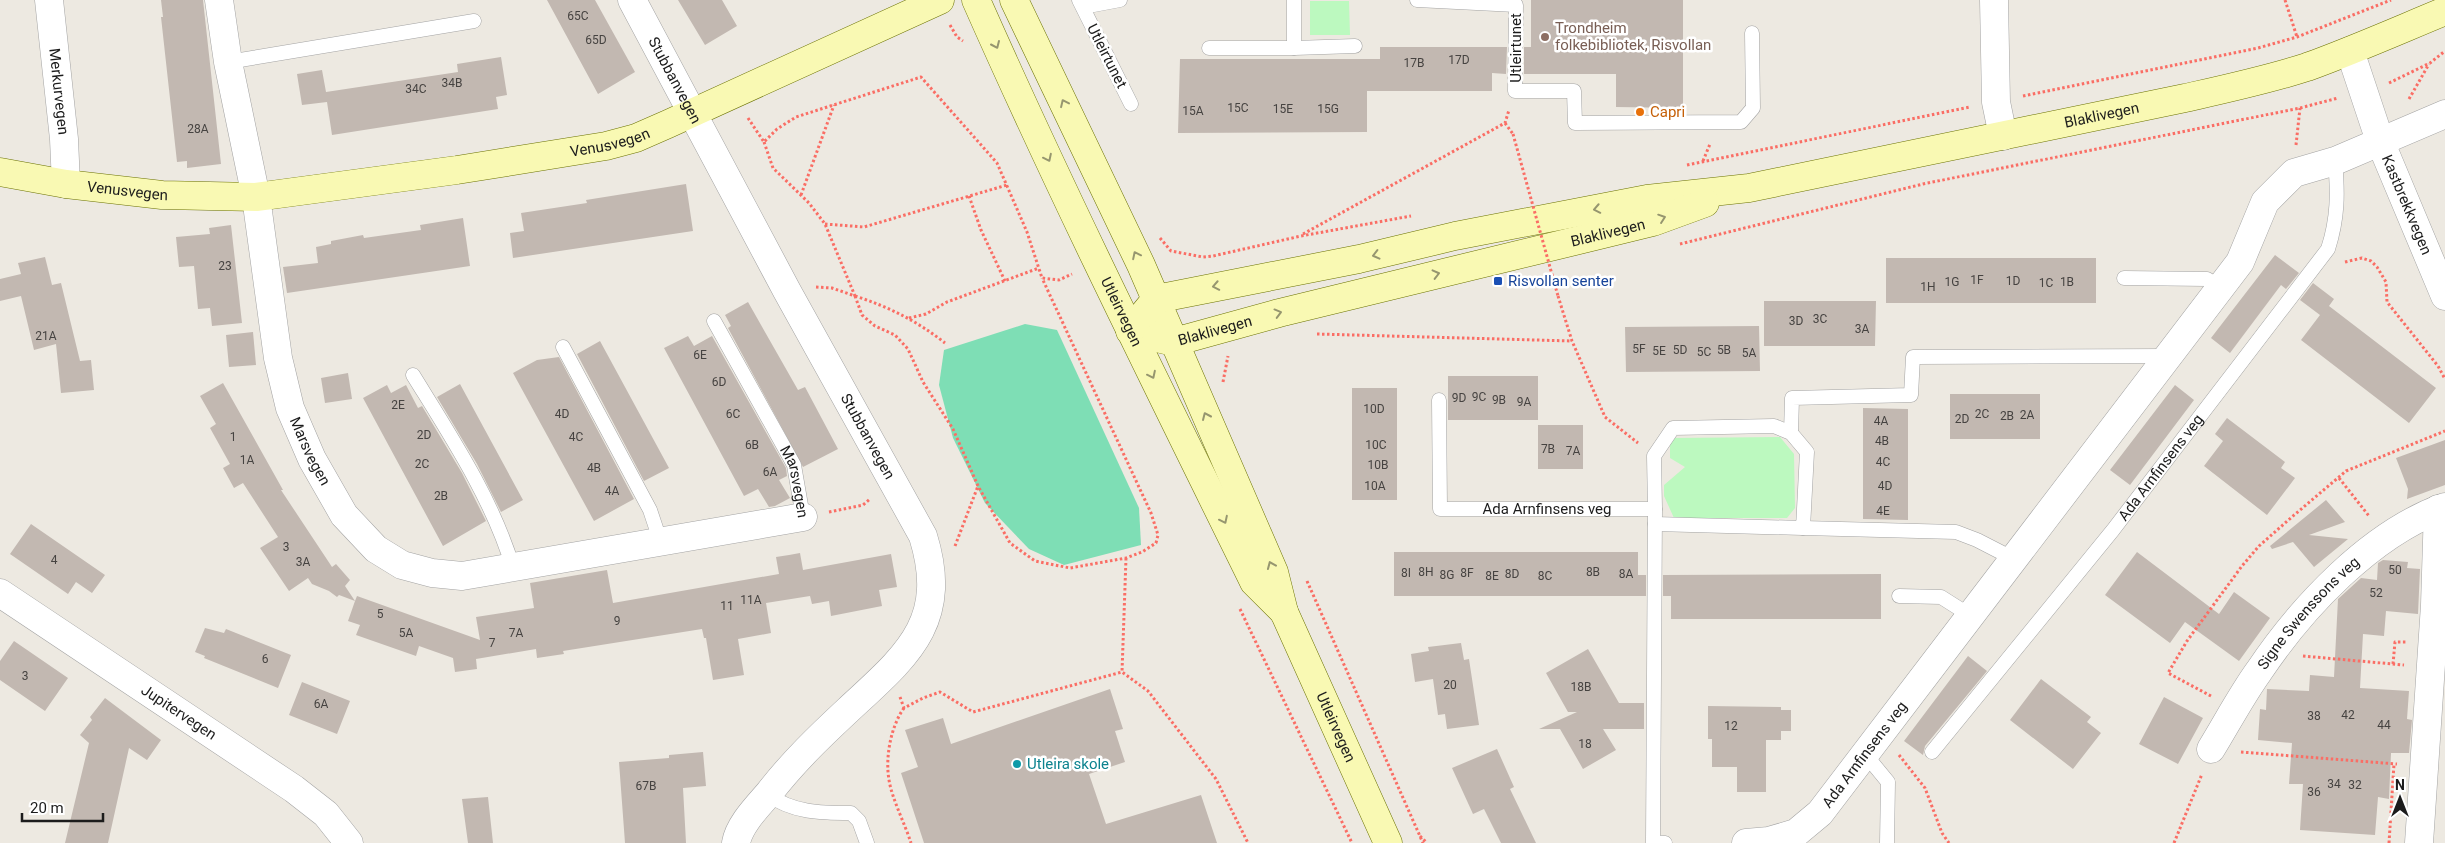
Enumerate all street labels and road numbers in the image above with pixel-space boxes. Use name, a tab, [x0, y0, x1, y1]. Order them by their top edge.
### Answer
street label: Utleirtunet	[1507, 13, 1525, 83]
street label: Utleirtunet	[1083, 21, 1131, 91]
street label: Stubbanvegen	[644, 34, 705, 127]
street label: Merkurvegen	[45, 47, 72, 136]
street label: Blaklivegen	[2063, 99, 2141, 132]
street label: Venusvegen	[569, 124, 653, 161]
street label: Kastbrekkvegen	[2378, 152, 2436, 257]
street label: Venusvegen	[86, 177, 168, 204]
street label: Blaklivegen	[1569, 215, 1647, 251]
street label: Utleirvegen	[1097, 274, 1146, 349]
street label: Blaklivegen	[1176, 312, 1254, 349]
street label: Stubbanvegen	[837, 390, 899, 482]
street label: Ada Arnfinsens veg	[2114, 411, 2207, 524]
street label: Marsvegen	[286, 414, 334, 489]
street label: Marsvegen	[776, 443, 812, 519]
street label: Ada Arnfinsens veg	[1482, 500, 1612, 518]
street label: Signe Swenssons veg	[2254, 553, 2363, 673]
street label: Jupitervegen	[138, 681, 220, 744]
street label: Utleirvegen	[1312, 689, 1359, 765]
street label: Ada Arnfinsens veg	[1818, 698, 1911, 811]

